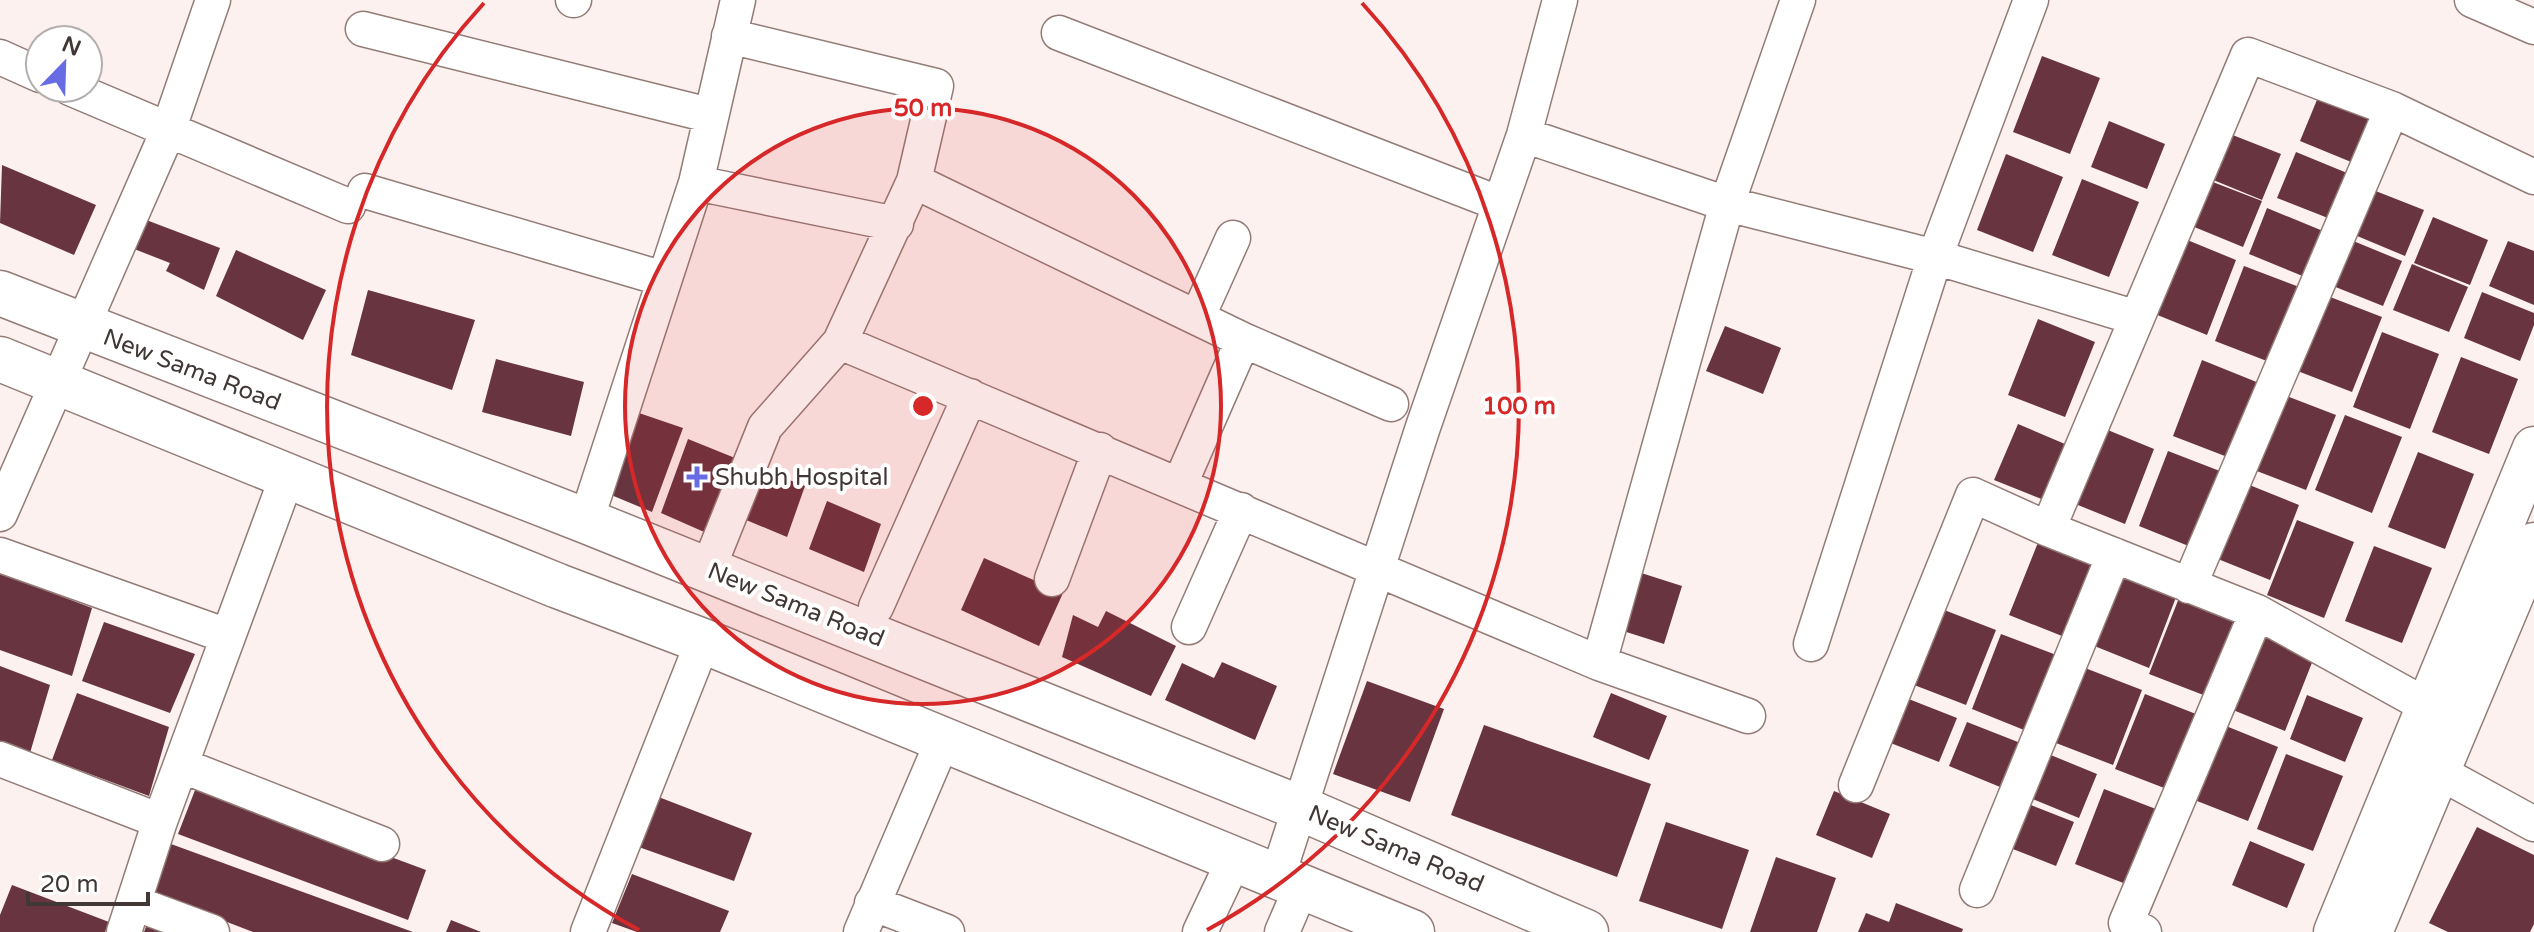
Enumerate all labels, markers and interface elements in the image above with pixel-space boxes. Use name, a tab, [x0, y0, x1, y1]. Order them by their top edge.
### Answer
north arrow	[24, 24, 104, 104]
text: N	[58, 31, 85, 62]
text: 50 m	[894, 94, 952, 123]
street label: New Sama Road	[99, 323, 285, 417]
centre of rings	[909, 392, 937, 420]
text: 100 m	[1482, 392, 1556, 421]
place label: Shubh Hospital	[715, 463, 888, 492]
marker: Shubh Hospital	[686, 466, 708, 488]
street label: New Sama Road	[703, 556, 889, 654]
street label: New Sama Road	[1304, 799, 1488, 899]
scale bar	[28, 856, 148, 906]
text: 20 m	[40, 870, 98, 899]

